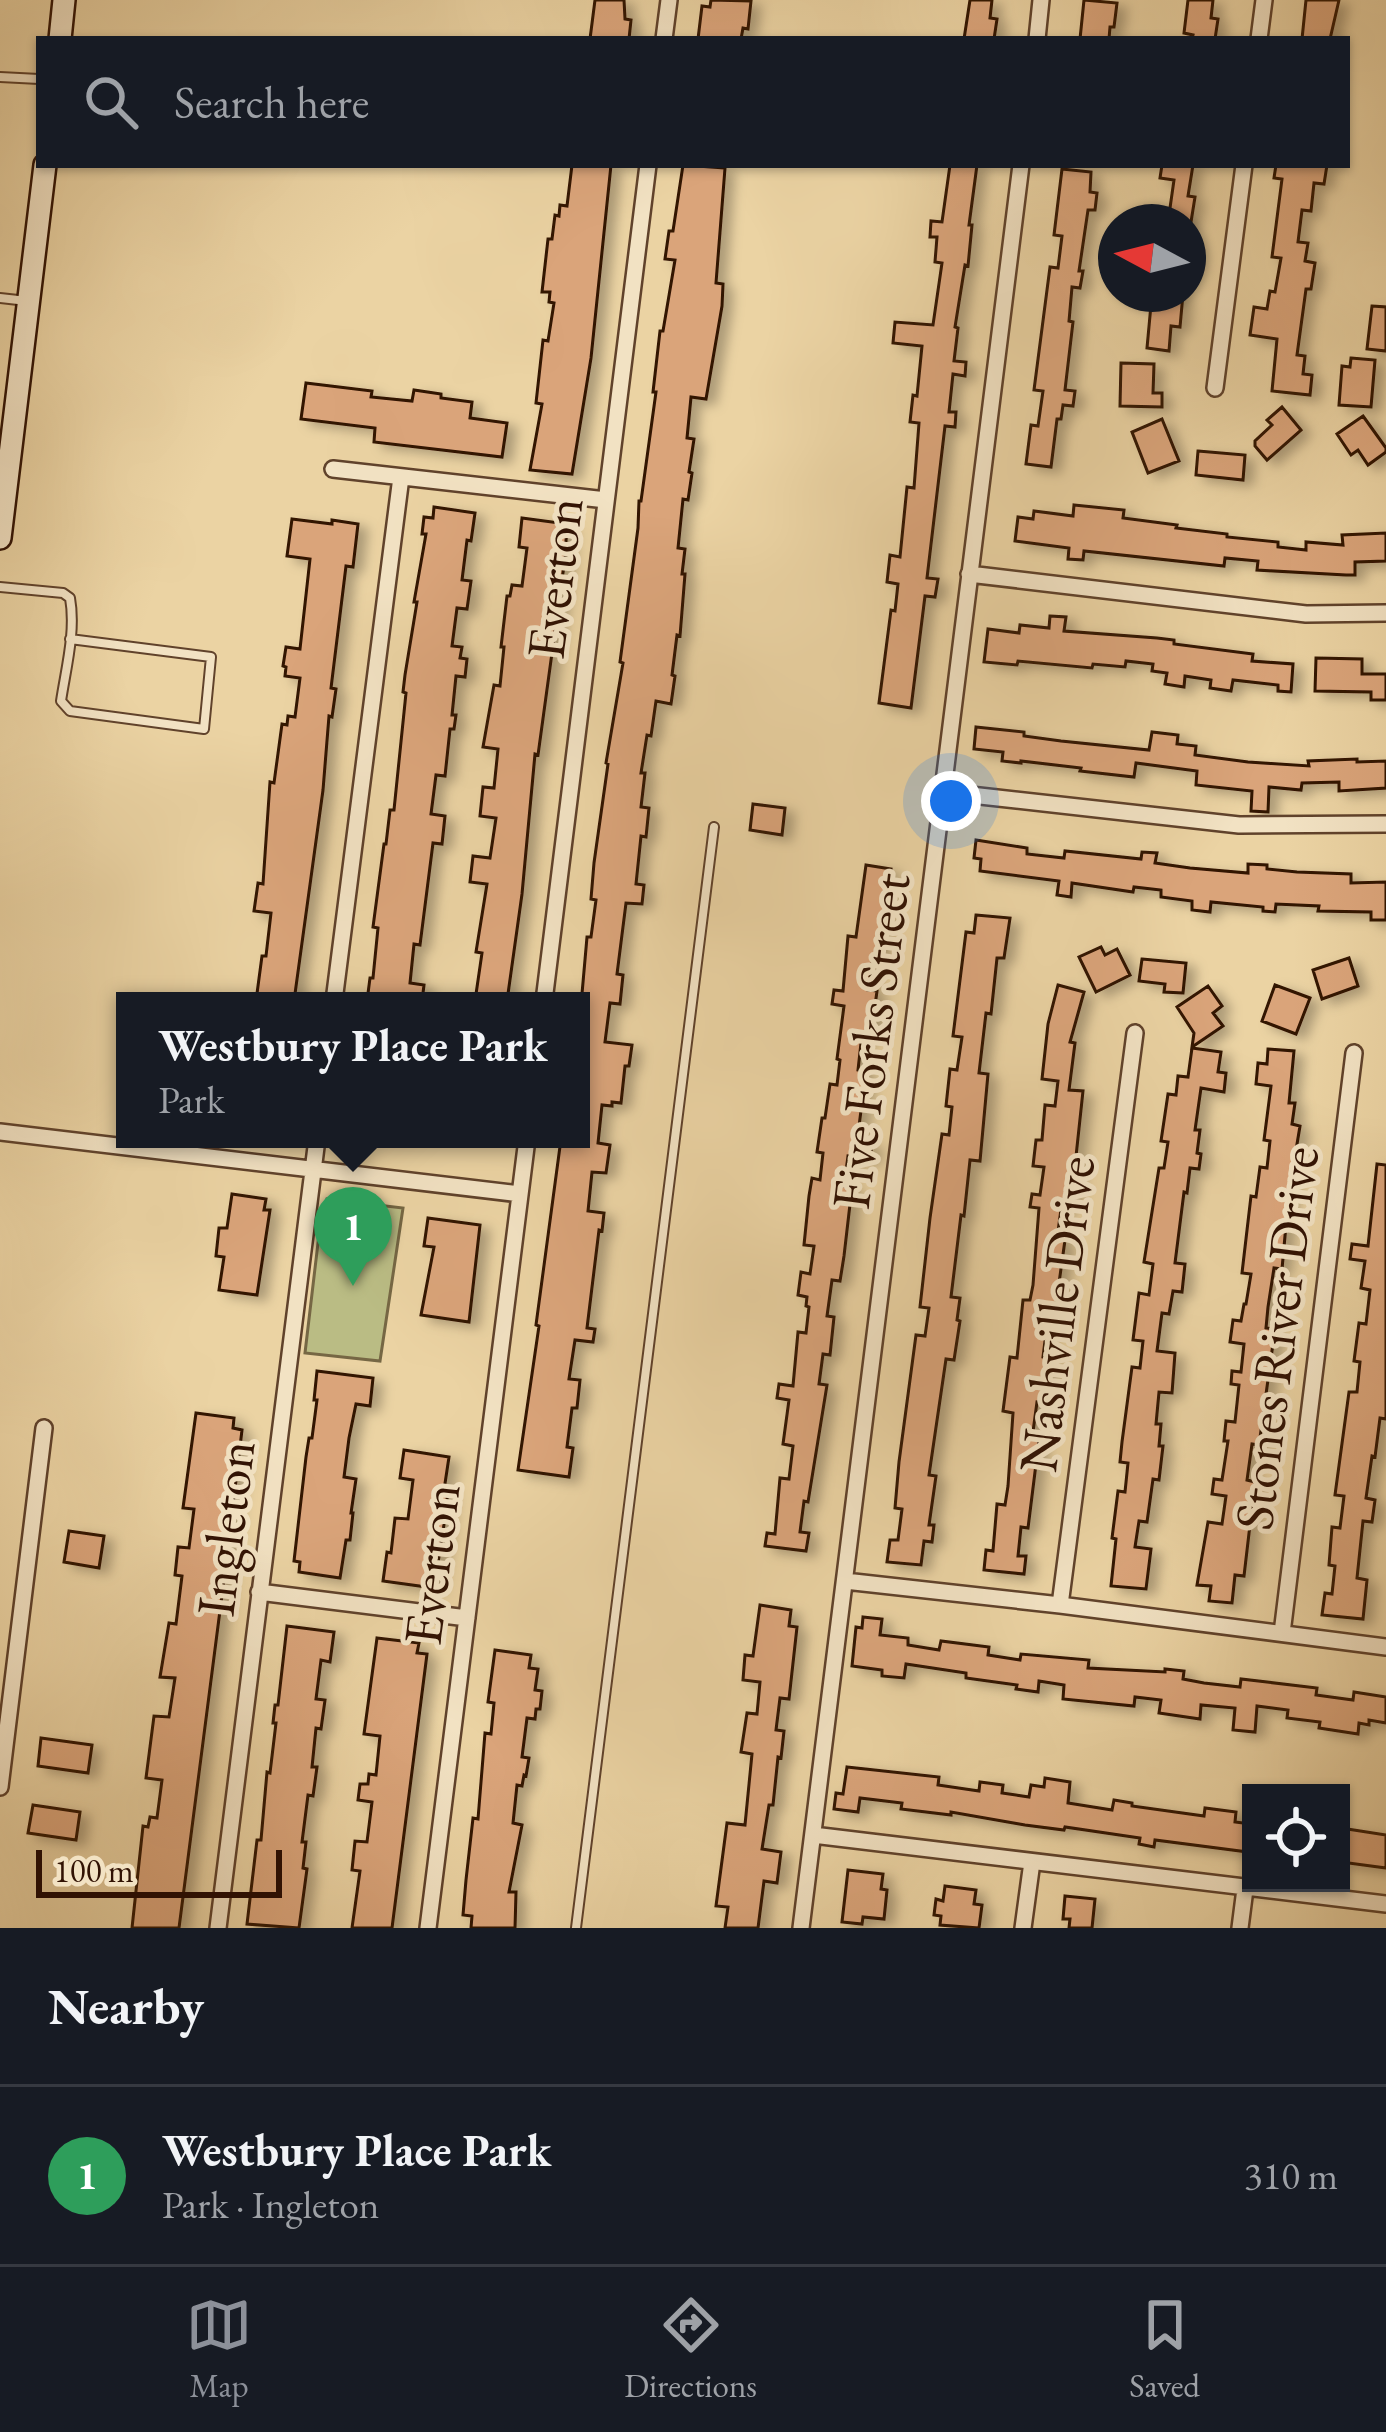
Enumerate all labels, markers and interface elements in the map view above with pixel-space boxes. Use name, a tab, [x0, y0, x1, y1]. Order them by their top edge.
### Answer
search box	[36, 36, 1350, 168]
icon: search	[78, 69, 144, 135]
text: Search here	[174, 73, 369, 131]
north arrow	[1098, 204, 1206, 312]
street label: Everton	[509, 493, 599, 663]
your location	[921, 771, 981, 831]
street label: Five Forks Street	[815, 869, 925, 1213]
popup	[116, 992, 590, 1148]
text: Westbury Place Park	[158, 1016, 548, 1074]
text: Park	[158, 1074, 225, 1125]
street label: Stones River Drive	[1218, 1142, 1334, 1534]
street label: Nashville Drive	[1002, 1152, 1110, 1476]
pin: 1	[314, 1187, 392, 1286]
street label: Ingleton	[180, 1436, 270, 1620]
street label: Everton	[386, 1479, 476, 1649]
map controls	[1242, 1784, 1350, 1892]
button: locate	[1242, 1784, 1350, 1892]
scale bar	[36, 1844, 282, 1897]
text: 100 m	[54, 1849, 134, 1892]
text: Nearby	[48, 1973, 204, 2039]
text: Westbury Place Park	[162, 2121, 551, 2179]
text: 1	[77, 2150, 97, 2201]
text: 310 m	[1244, 2150, 1338, 2201]
text: Park · Ingleton	[162, 2179, 379, 2230]
tab: Map	[186, 2292, 252, 2407]
tab: Directions	[624, 2292, 757, 2407]
tab: Saved	[1129, 2292, 1200, 2407]

